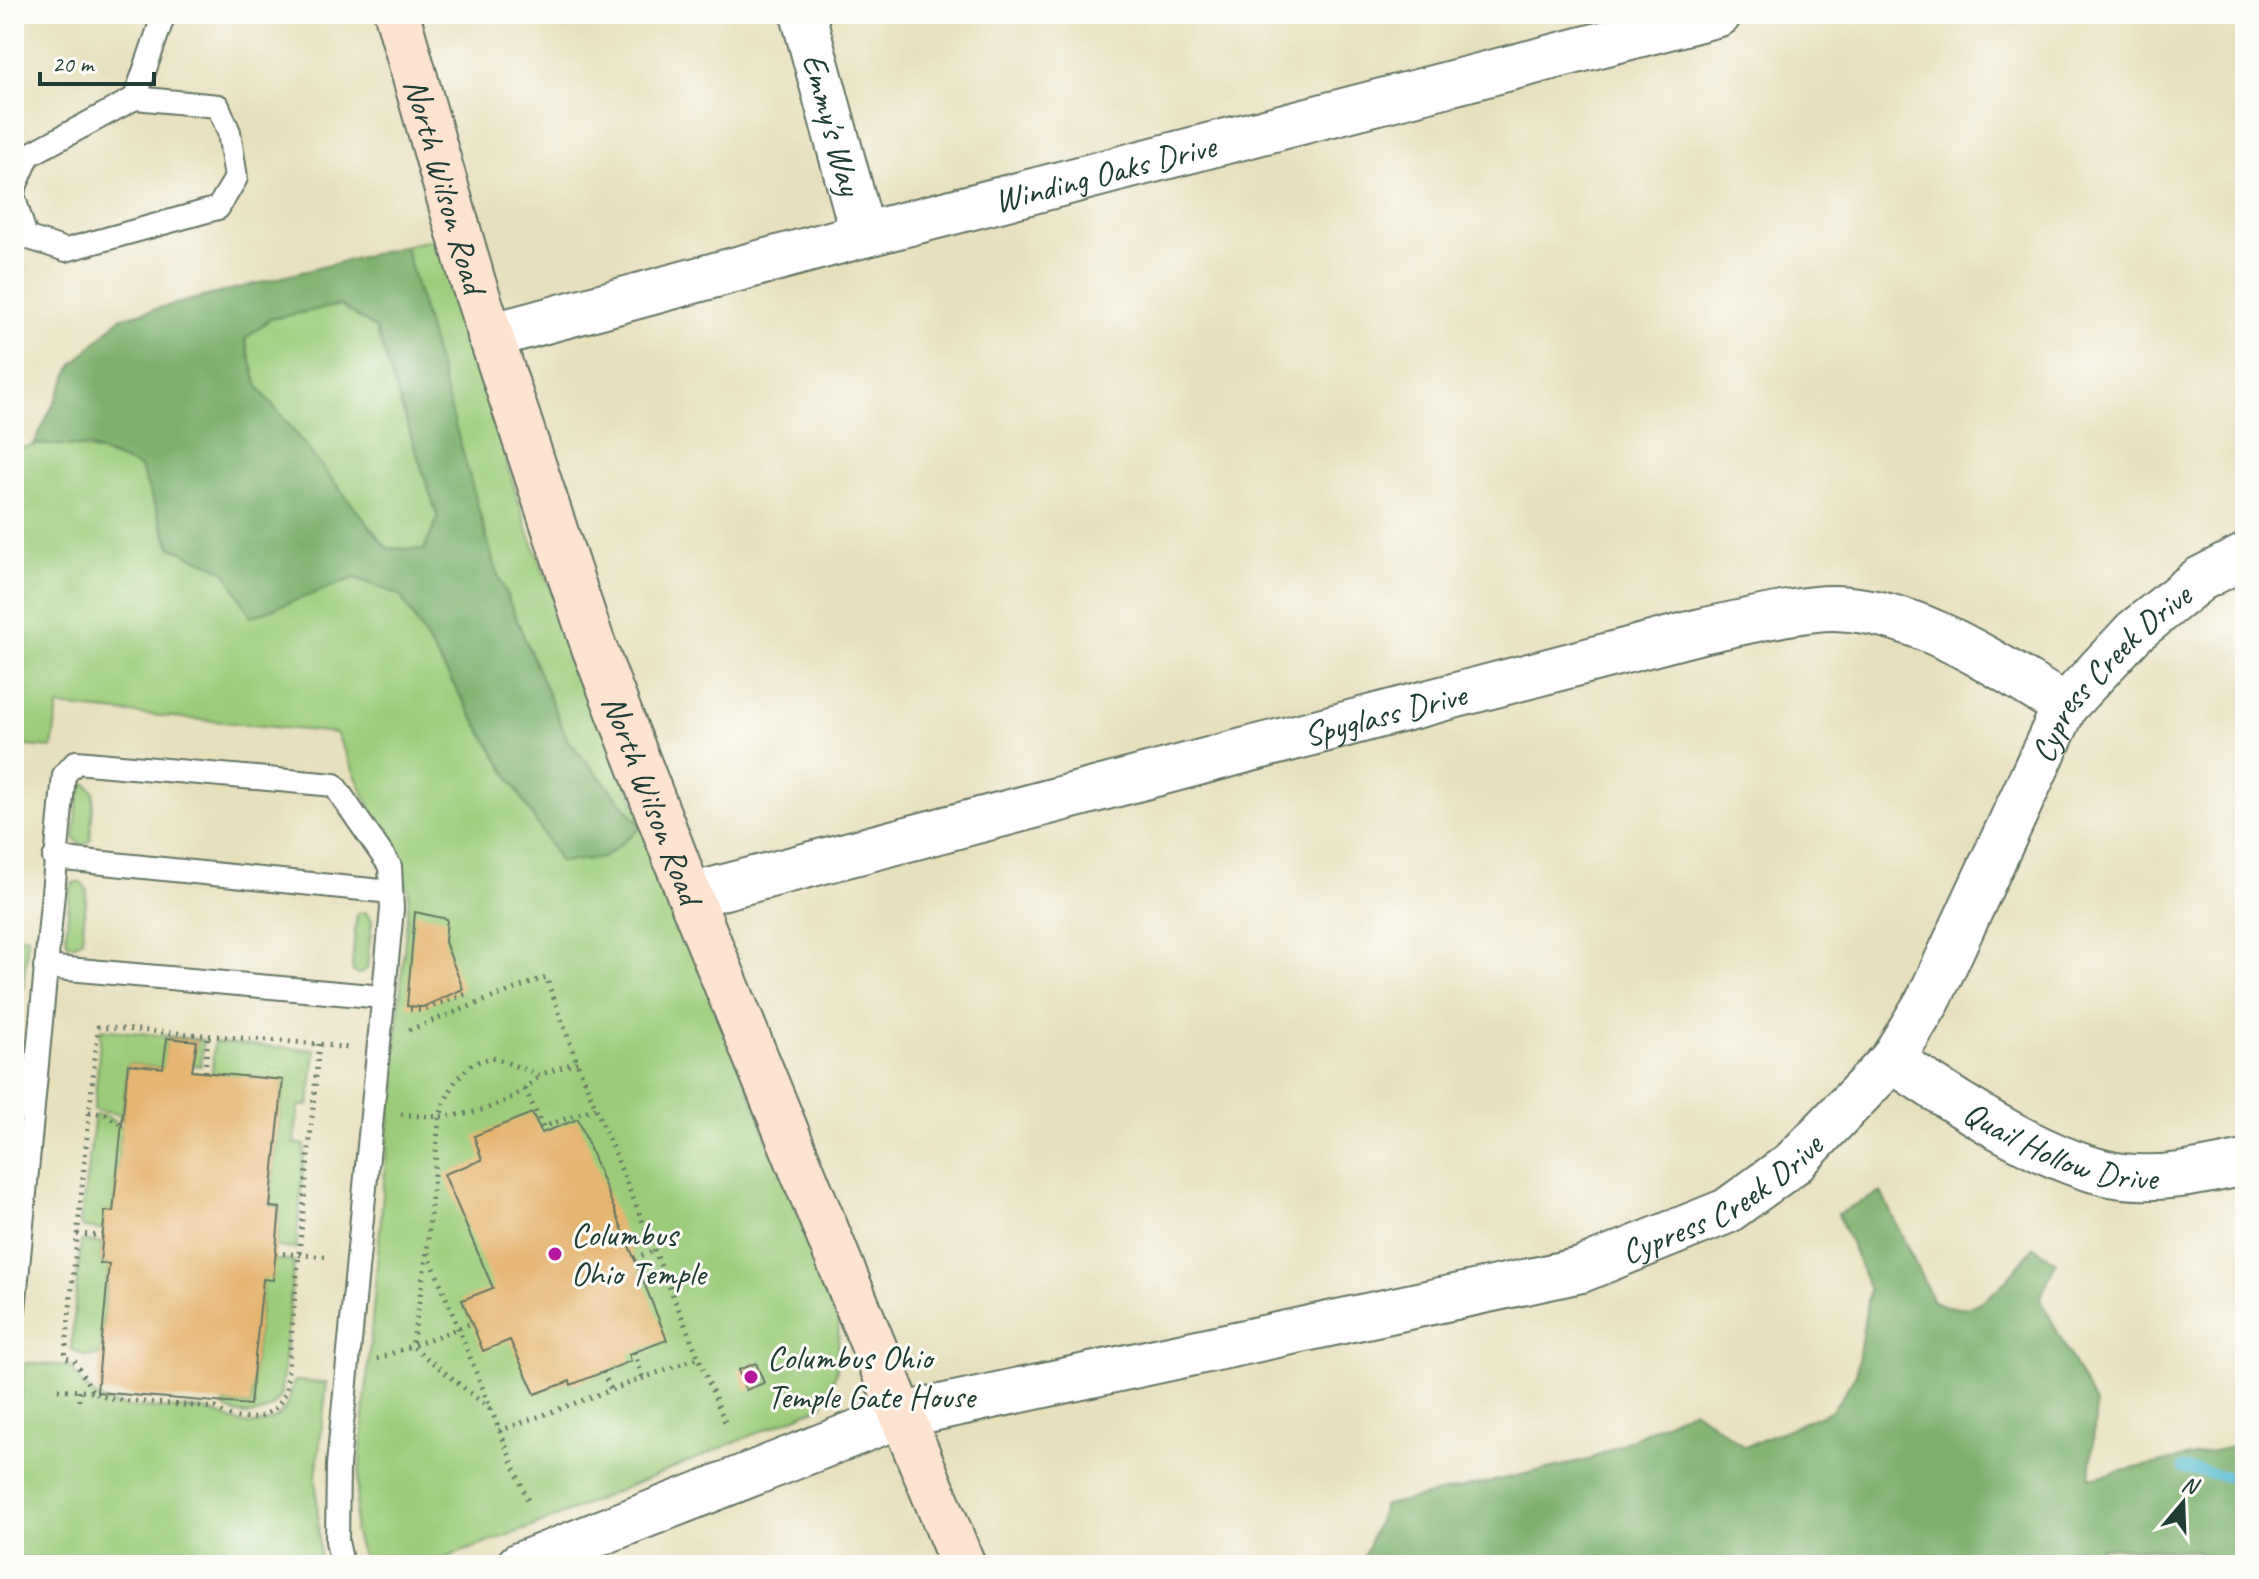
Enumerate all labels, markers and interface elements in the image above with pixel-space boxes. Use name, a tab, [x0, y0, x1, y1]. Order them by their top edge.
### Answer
scale bar	[40, 36, 154, 86]
text: 20 m	[52, 49, 95, 79]
street label: Emmy's Way	[793, 49, 873, 202]
street label: North Wilson Road	[394, 74, 497, 302]
street label: Winding Oaks Drive	[990, 123, 1222, 222]
street label: Cypress Creek Drive	[2021, 573, 2201, 769]
street label: Spyglass Drive	[1299, 672, 1472, 756]
street label: North Wilson Road	[592, 689, 713, 914]
street label: Quail Hollow Drive	[1956, 1091, 2160, 1199]
street label: Cypress Creek Drive	[1615, 1123, 1833, 1274]
place label: Columbus Ohio Temple	[571, 1213, 709, 1295]
marker: Columbus Ohio Temple	[546, 1245, 564, 1263]
place label: Columbus Ohio Temple Gate House	[767, 1336, 978, 1418]
marker: Columbus Ohio Temple Gate House	[742, 1368, 760, 1386]
north arrow	[2143, 1463, 2223, 1543]
text: N	[2178, 1470, 2203, 1502]

